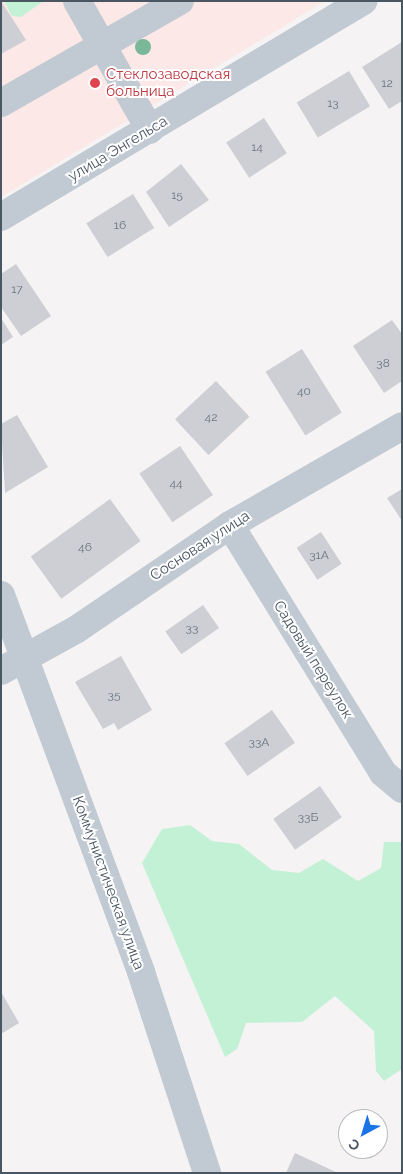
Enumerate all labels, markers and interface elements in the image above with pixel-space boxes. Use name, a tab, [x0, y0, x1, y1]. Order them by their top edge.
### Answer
place label: Стеклозаводская больница	[106, 65, 230, 100]
marker: Стеклозаводская больница	[88, 76, 102, 90]
house number: 12	[381, 77, 393, 91]
house number: 13	[327, 97, 339, 111]
street label: улица Энгельса	[65, 112, 171, 186]
house number: 14	[251, 141, 263, 155]
house number: 15	[171, 189, 183, 203]
house number: 16	[114, 219, 126, 233]
house number: 17	[11, 283, 23, 297]
house number: 38	[376, 357, 390, 371]
house number: 40	[297, 385, 311, 399]
house number: 42	[205, 411, 217, 425]
house number: 44	[169, 477, 183, 491]
street label: Сосновая улица	[147, 507, 253, 585]
house number: 46	[78, 541, 92, 555]
house number: 31А	[309, 549, 329, 563]
street label: Садовый переулок	[269, 598, 357, 722]
house number: 33	[186, 622, 198, 636]
house number: 35	[108, 689, 120, 703]
house number: 33А	[249, 736, 269, 750]
street label: Коммунистическая улица	[68, 794, 148, 972]
house number: 33Б	[298, 811, 318, 825]
north arrow	[338, 1109, 388, 1159]
text: С	[345, 1136, 363, 1154]

